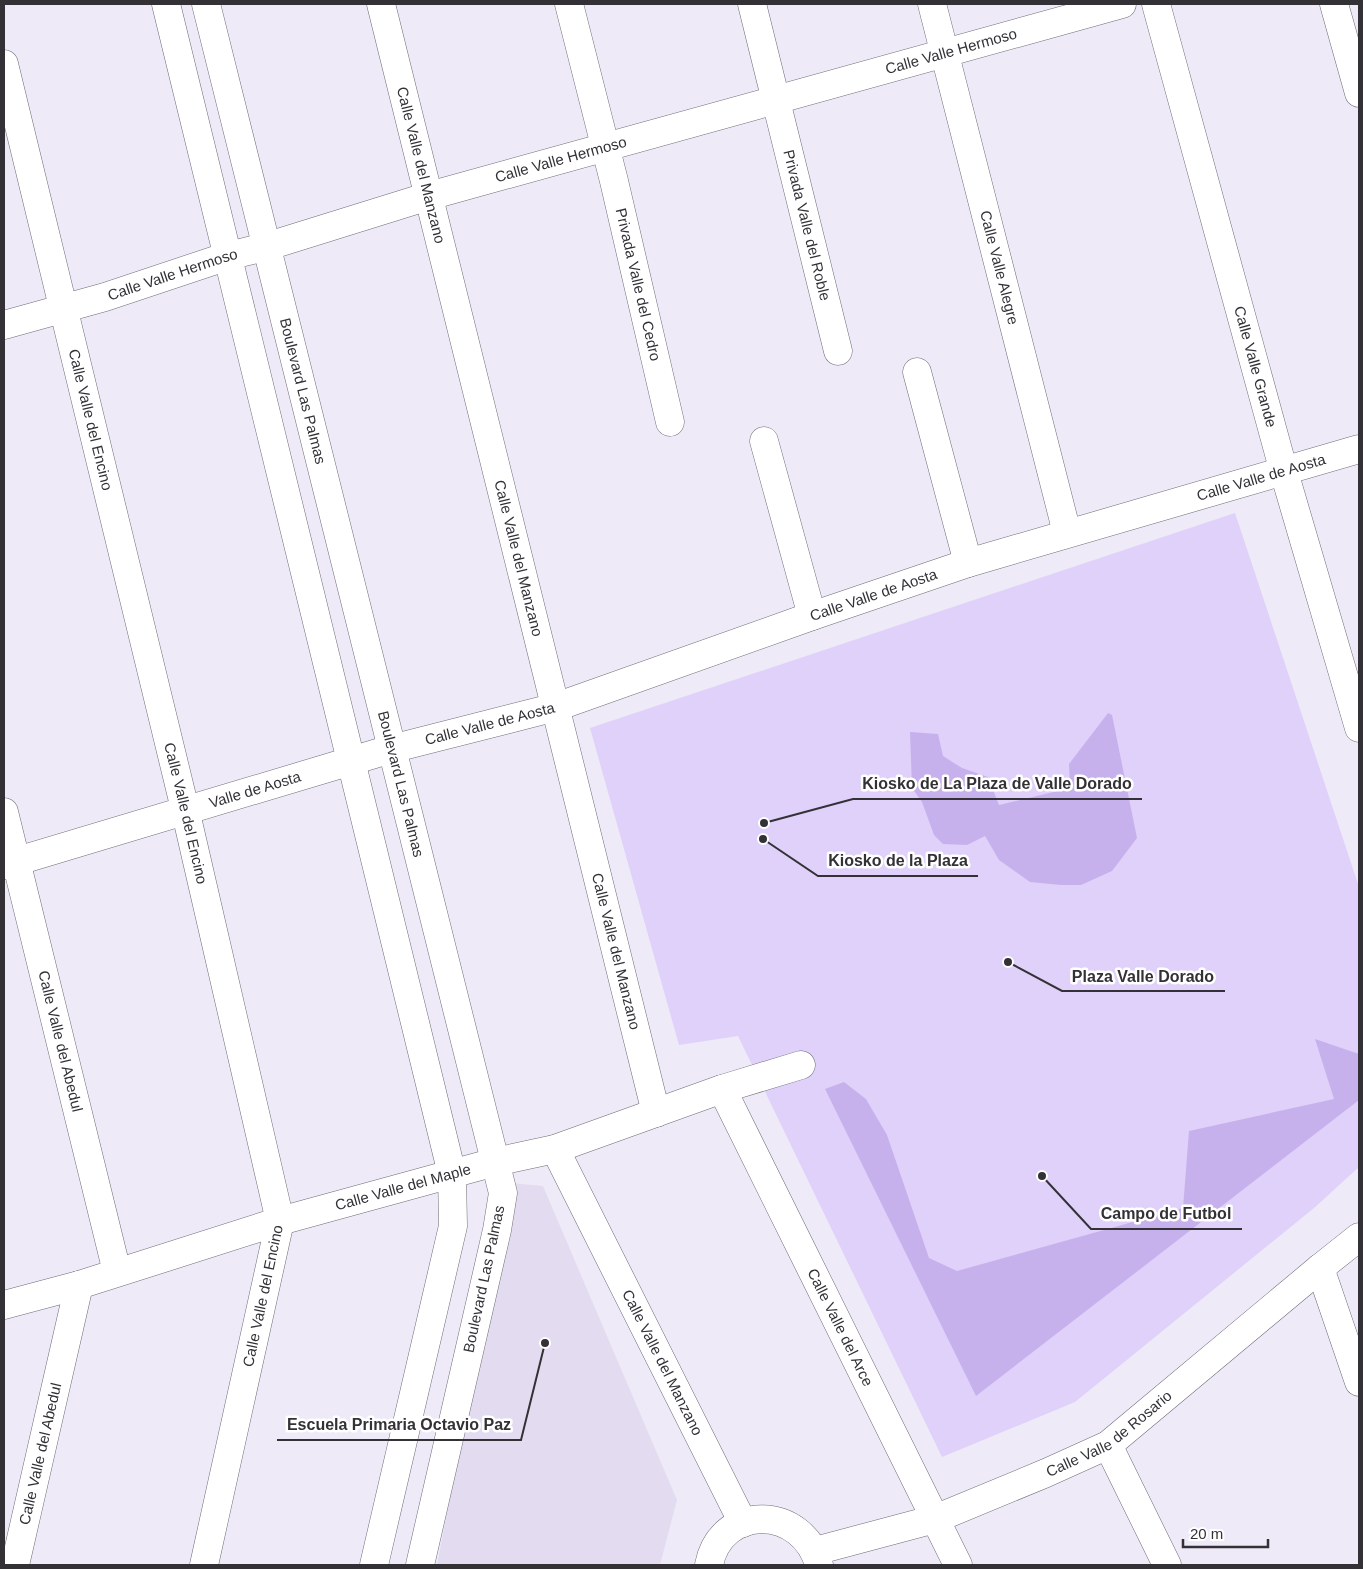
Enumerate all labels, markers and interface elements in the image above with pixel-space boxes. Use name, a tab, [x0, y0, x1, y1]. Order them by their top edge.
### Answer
street label: Calle Valle Hermoso	[883, 25, 1019, 77]
street label: Calle Valle del Manzano	[394, 85, 449, 245]
street label: Calle Valle Hermoso	[493, 133, 628, 185]
street label: Privada Valle del Roble	[780, 148, 834, 302]
street label: Privada Valle del Cedro	[613, 206, 665, 363]
street label: Calle Valle Alegre	[977, 208, 1022, 326]
street label: Calle Valle Hermoso	[105, 245, 239, 304]
street label: Calle Valle Grande	[1231, 304, 1280, 429]
street label: Boulevard Las Palmas	[277, 316, 330, 466]
street label: Calle Valle del Encino	[66, 347, 116, 492]
street label: Calle Valle de Aosta	[1195, 450, 1328, 504]
street label: Calle Valle del Manzano	[491, 478, 547, 638]
street label: Calle Valle de Aosta	[808, 565, 940, 624]
street label: Calle Valle de Aosta	[423, 699, 557, 748]
street label: Boulevard Las Palmas	[375, 709, 428, 859]
street label: Calle Valle del Encino	[161, 741, 211, 886]
street label: Valle de Aosta	[207, 767, 303, 811]
callout: Kiosko de La Plaza de Valle Dorado	[853, 768, 1142, 799]
text: Kiosko de La Plaza de Valle Dorado	[862, 775, 1132, 792]
callout: Kiosko de la Plaza	[818, 845, 978, 876]
text: Kiosko de la Plaza	[828, 852, 968, 869]
street label: Calle Valle del Manzano	[589, 871, 644, 1031]
callout: Plaza Valle Dorado	[1062, 960, 1225, 991]
text: Plaza Valle Dorado	[1072, 968, 1214, 985]
street label: Calle Valle del Abedul	[35, 969, 86, 1113]
street label: Calle Valle del Maple	[333, 1160, 472, 1214]
callout: Campo de Futbol	[1091, 1198, 1242, 1229]
street label: Boulevard Las Palmas	[460, 1204, 507, 1354]
text: Campo de Futbol	[1101, 1205, 1231, 1222]
street label: Calle Valle del Encino	[239, 1223, 286, 1368]
street label: Calle Valle del Arce	[804, 1265, 877, 1389]
street label: Calle Valle del Manzano	[619, 1287, 706, 1438]
street label: Calle Valle del Abedul	[15, 1381, 64, 1526]
street label: Calle Valle de Rosario	[1043, 1387, 1175, 1480]
callout: Escuela Primaria Octavio Paz	[277, 1409, 521, 1440]
text: Escuela Primaria Octavio Paz	[287, 1416, 511, 1433]
scale bar	[1183, 1516, 1268, 1548]
text: 20 m	[1190, 1525, 1223, 1542]

